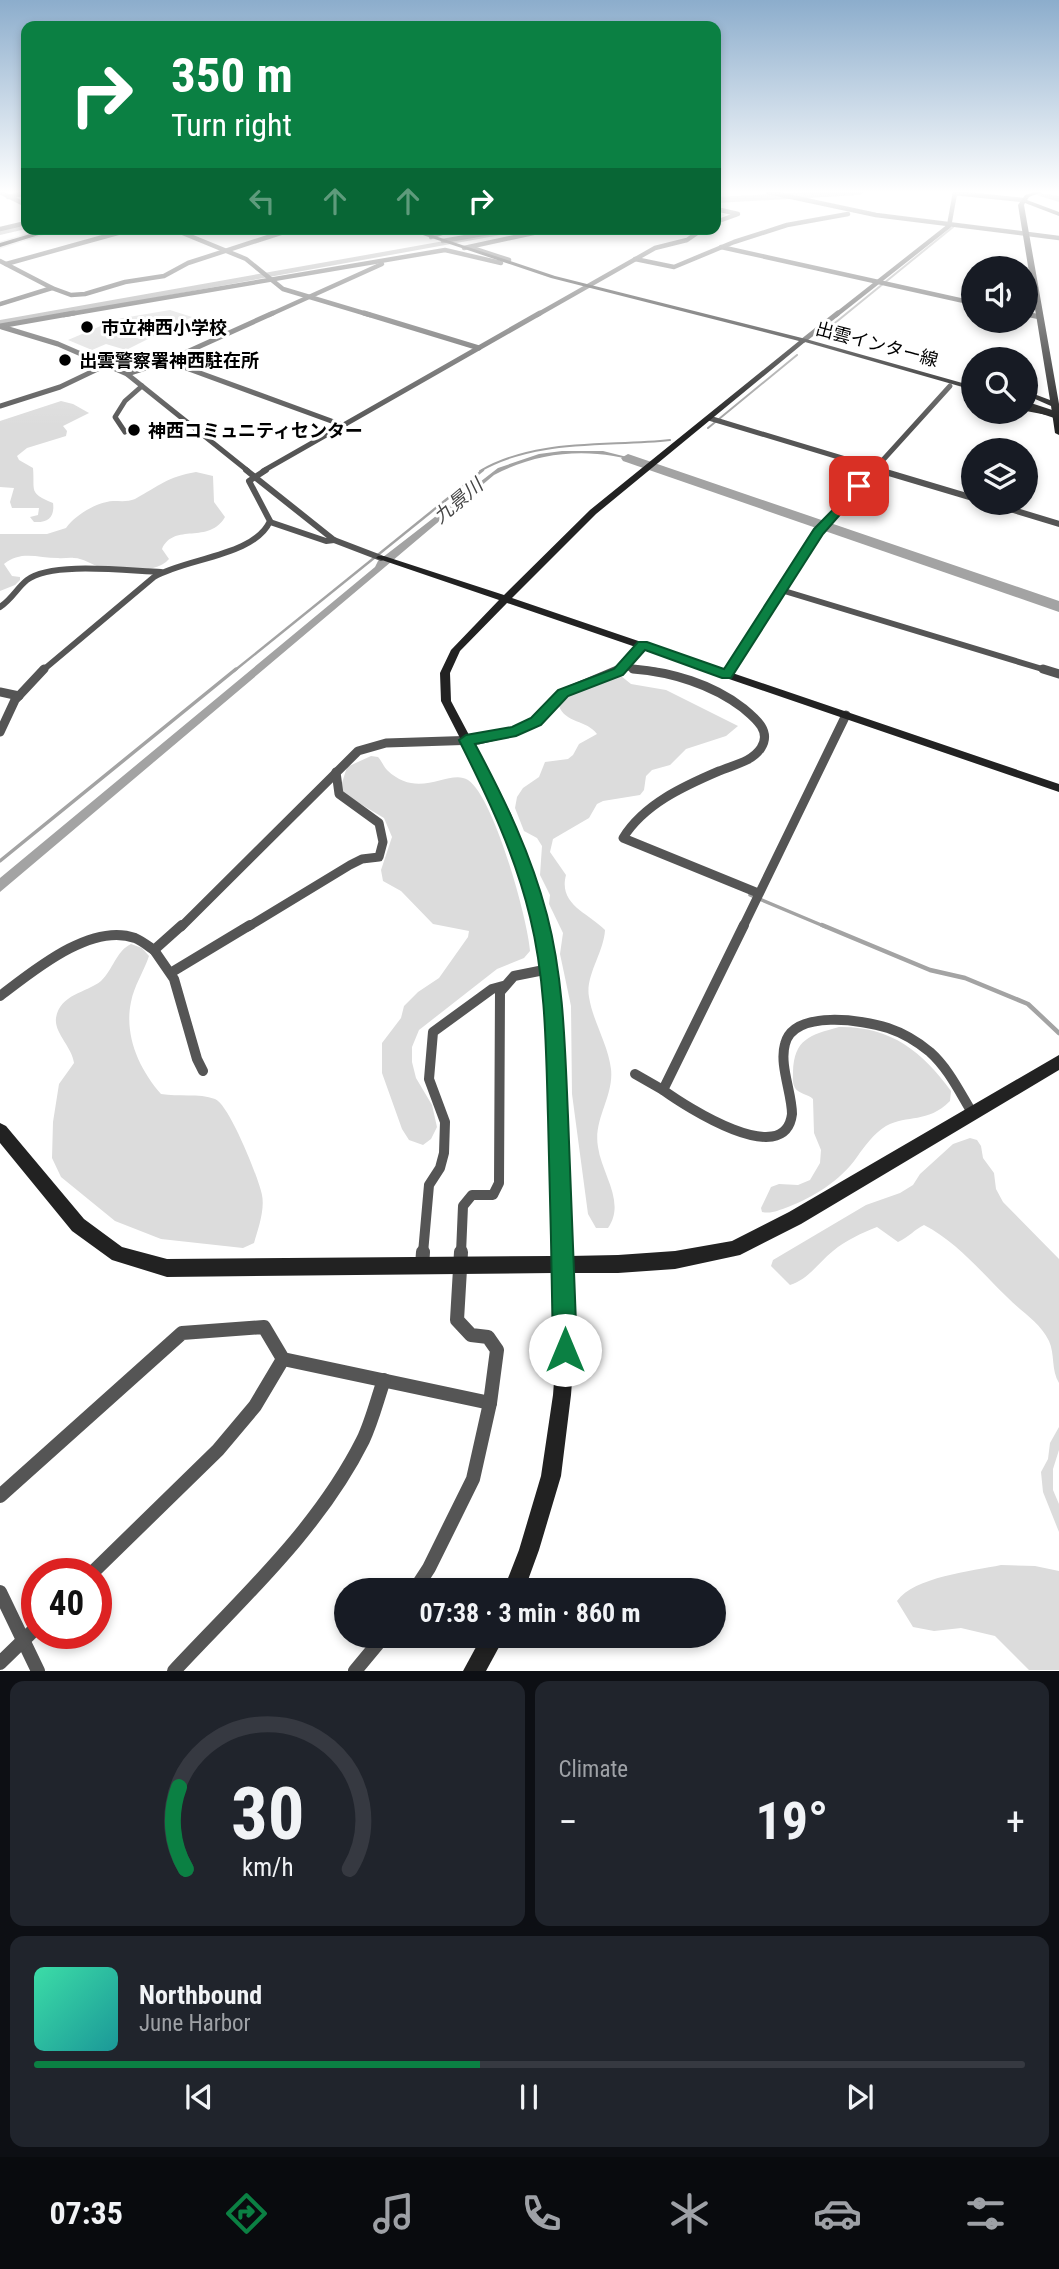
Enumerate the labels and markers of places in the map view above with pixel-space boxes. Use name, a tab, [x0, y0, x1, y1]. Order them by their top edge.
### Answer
place label: 市立神西小学校	[101, 317, 227, 338]
marker: 市立神西小学校	[79, 319, 95, 335]
place label: 出雲警察署神西駐在所	[79, 350, 259, 371]
marker: 出雲警察署神西駐在所	[57, 352, 73, 368]
place label: 神西コミュニティセンター	[148, 420, 363, 441]
marker: 神西コミュニティセンター	[126, 422, 142, 438]
pin	[829, 456, 889, 516]

